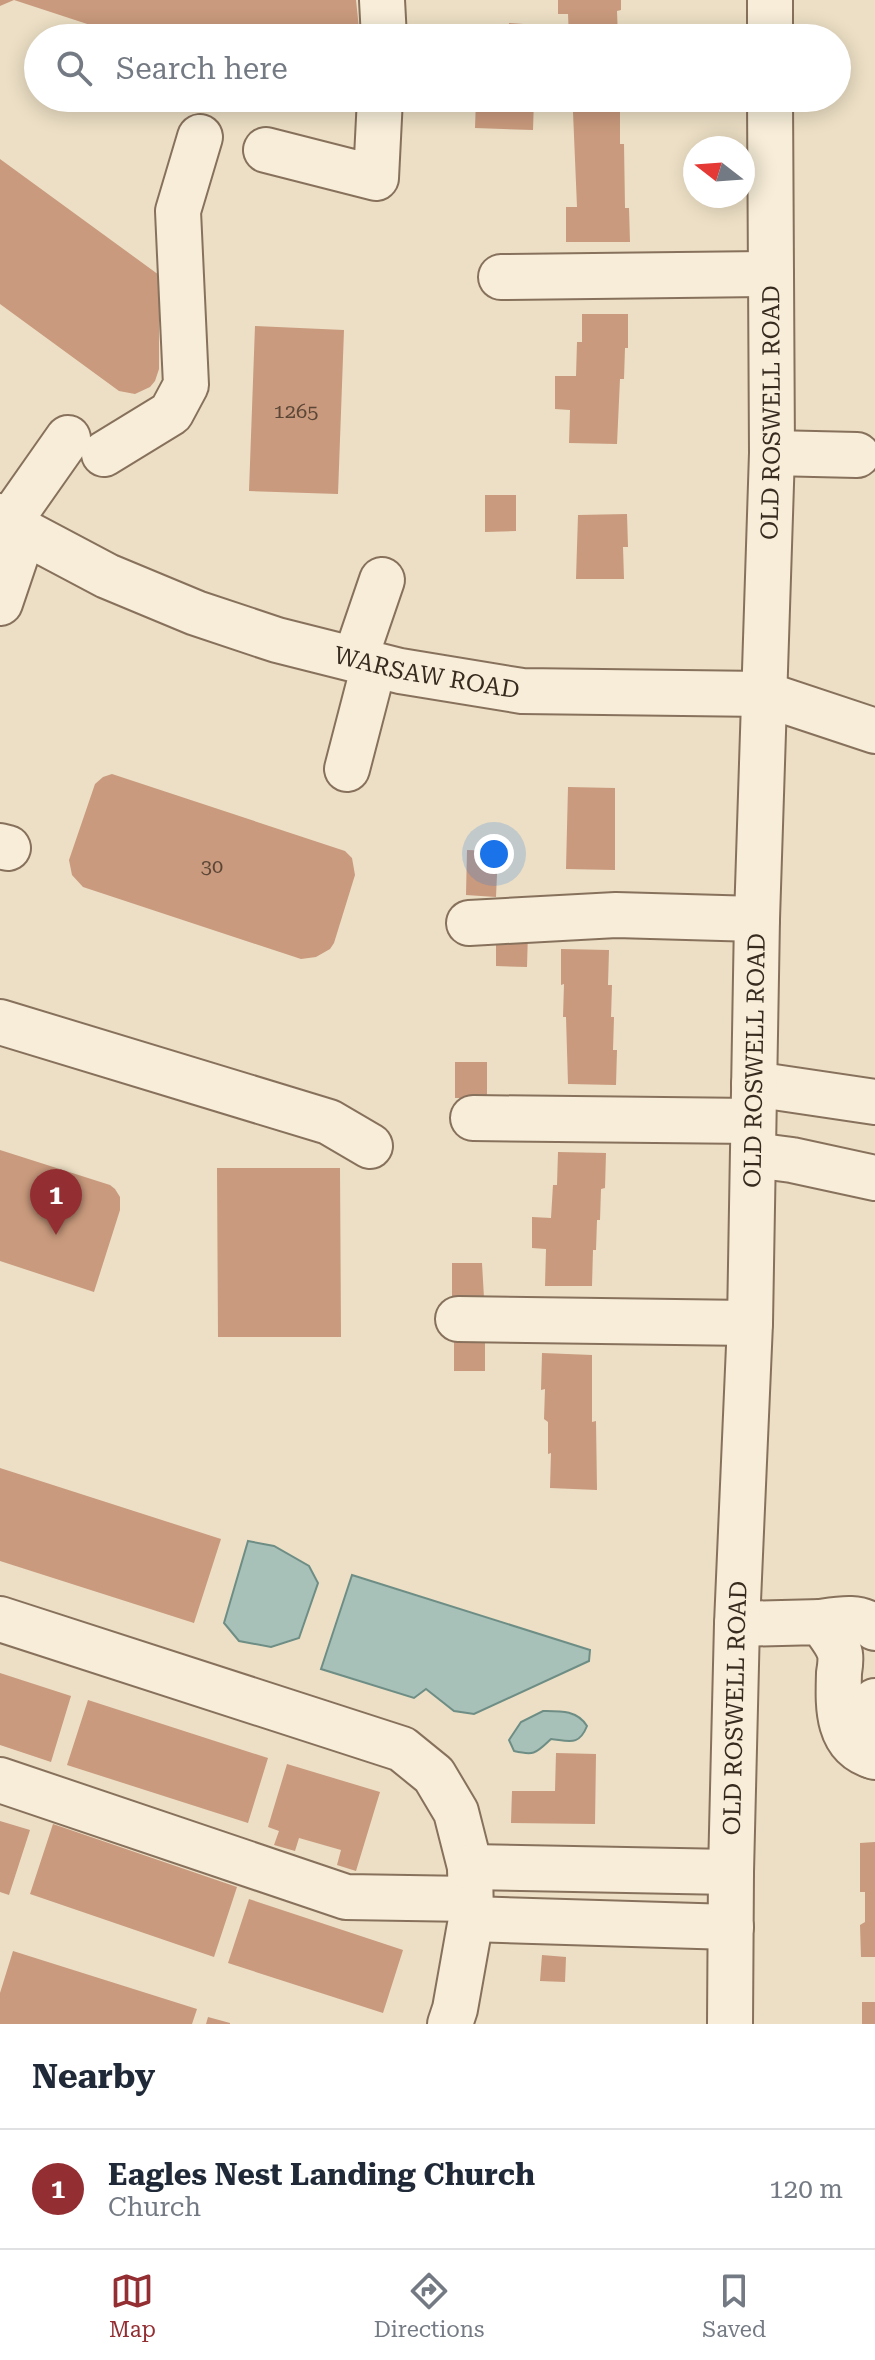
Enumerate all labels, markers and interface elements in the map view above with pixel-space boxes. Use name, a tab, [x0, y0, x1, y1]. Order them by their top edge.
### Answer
search box	[24, 24, 851, 112]
icon: search	[52, 46, 96, 90]
text: Search here	[116, 51, 288, 86]
north arrow	[683, 136, 755, 208]
street label: OLD ROSWELL ROAD	[755, 285, 786, 540]
house number: 1265	[274, 399, 318, 423]
street label: WARSAW ROAD	[331, 641, 522, 704]
your location	[474, 834, 514, 874]
house number: 30	[201, 854, 223, 878]
street label: OLD ROSWELL ROAD	[738, 933, 771, 1188]
pin: 1	[30, 1169, 82, 1235]
street label: OLD ROSWELL ROAD	[718, 1580, 753, 1836]
text: Nearby	[32, 2056, 155, 2096]
text: Eagles Nest Landing Church	[108, 2157, 535, 2192]
text: 1	[51, 2174, 65, 2204]
text: 120 m	[769, 2174, 843, 2204]
text: Church	[108, 2192, 201, 2222]
tab: Map	[109, 2269, 156, 2342]
tab: Directions	[374, 2269, 485, 2342]
tab: Saved	[702, 2269, 766, 2342]

